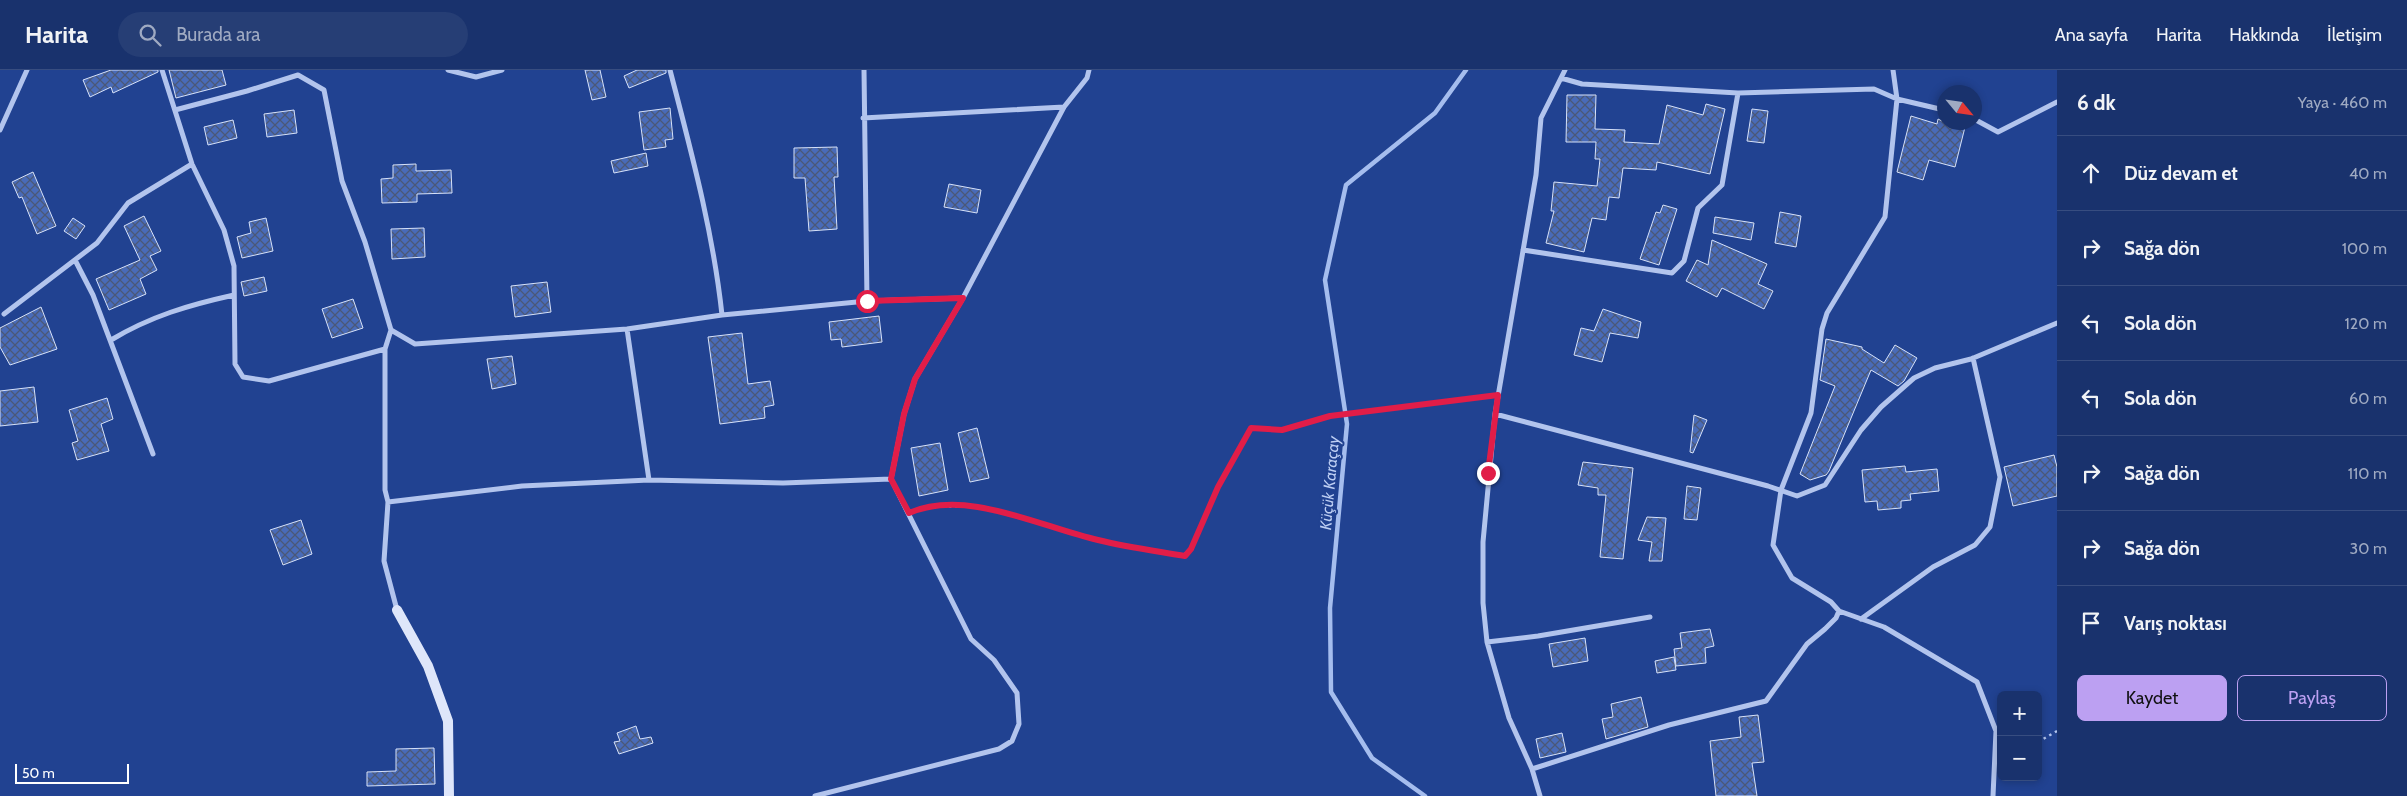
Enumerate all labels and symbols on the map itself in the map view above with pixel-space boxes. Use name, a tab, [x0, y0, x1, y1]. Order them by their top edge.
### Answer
north arrow	[1937, 85, 1982, 130]
route start	[856, 290, 879, 313]
water label: Küçük Karaçay	[1316, 435, 1343, 531]
route end	[1477, 462, 1500, 485]
scale bar	[15, 761, 129, 784]

